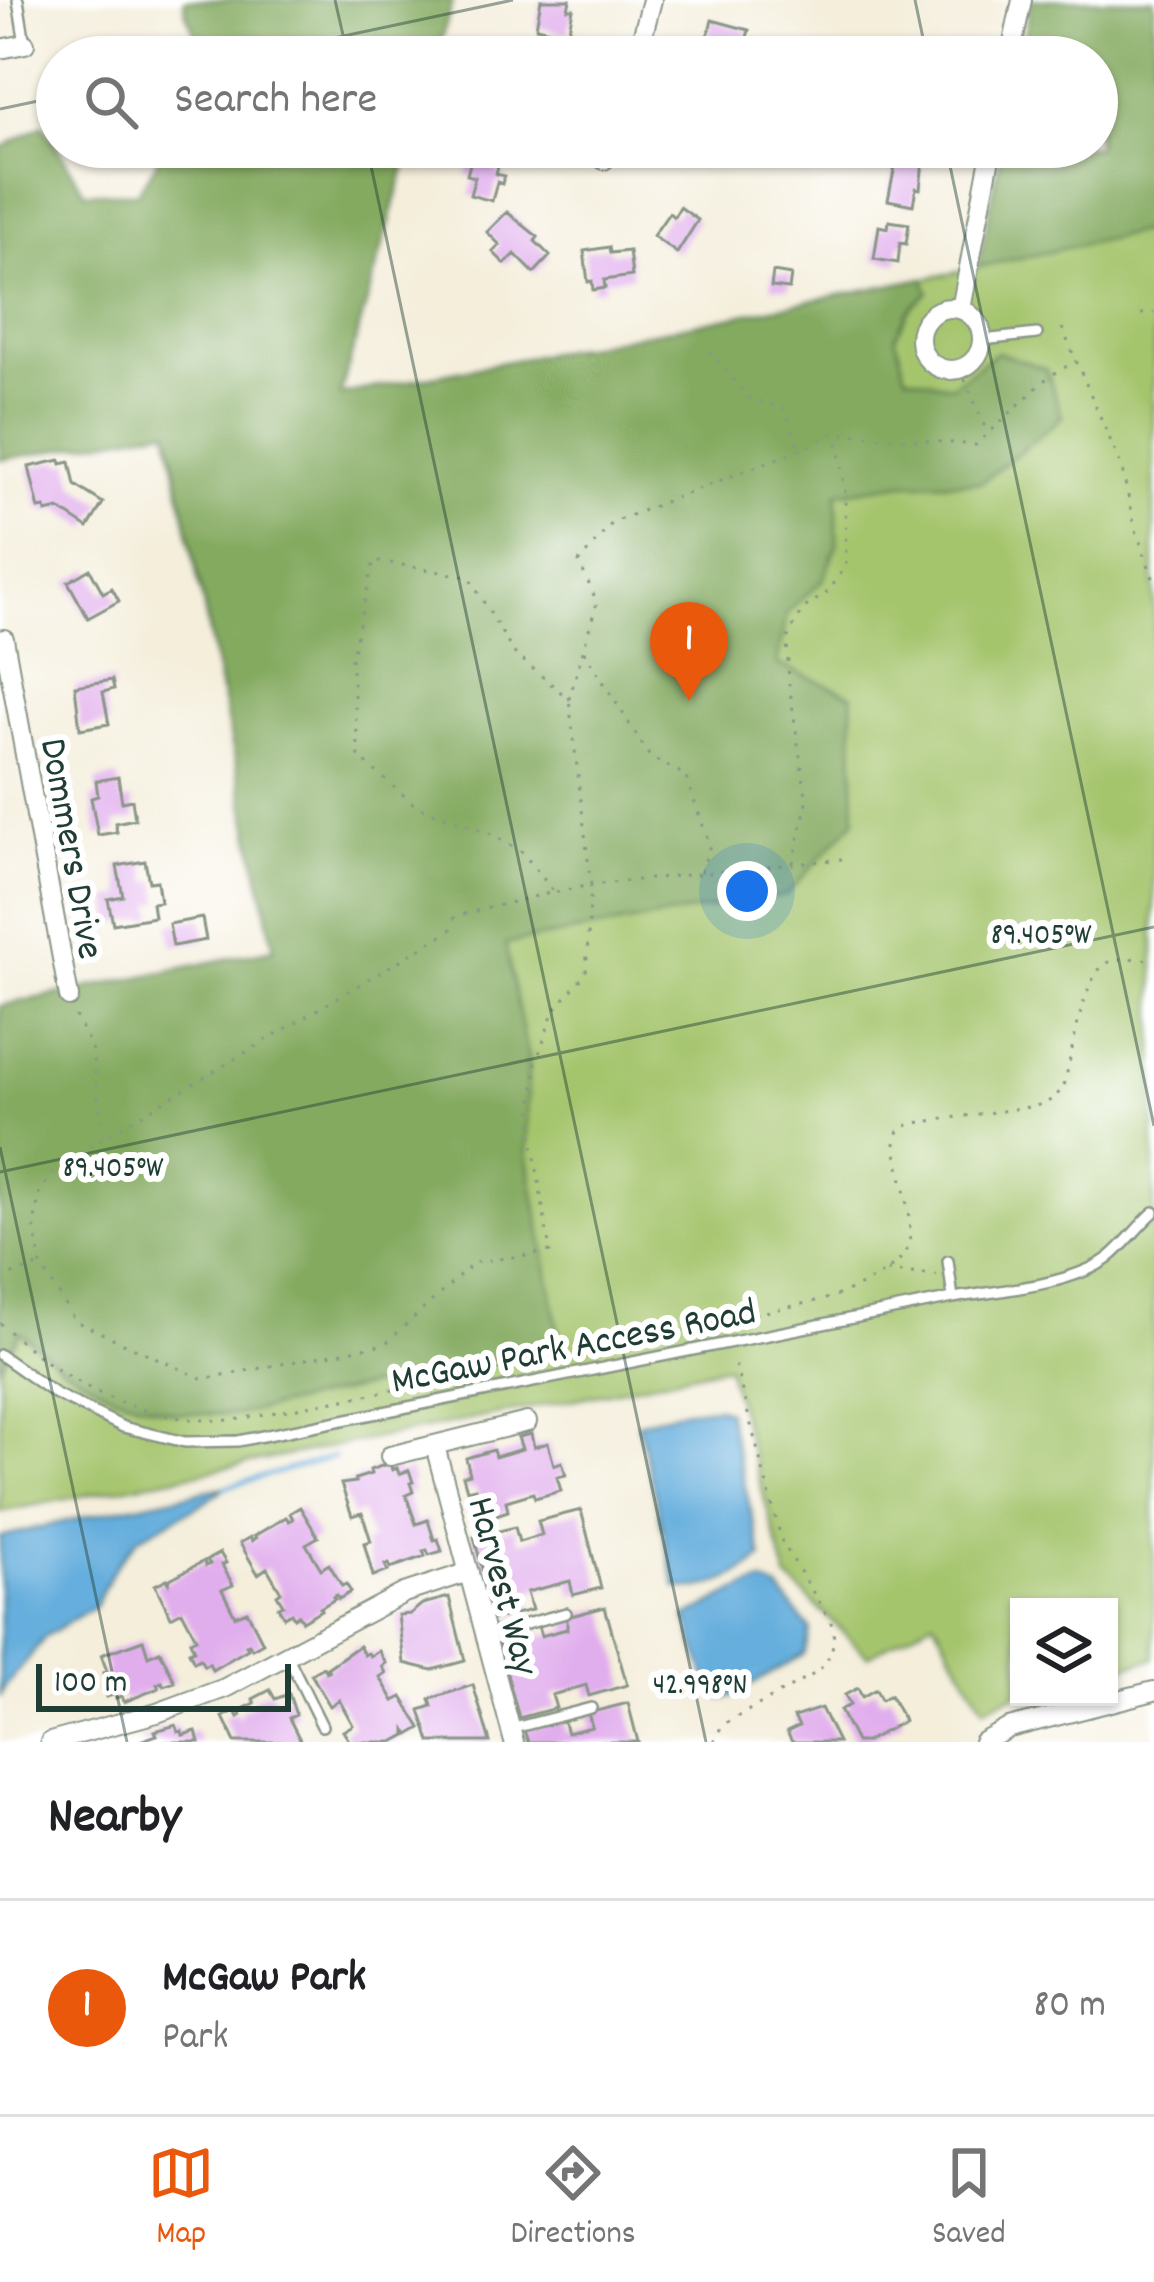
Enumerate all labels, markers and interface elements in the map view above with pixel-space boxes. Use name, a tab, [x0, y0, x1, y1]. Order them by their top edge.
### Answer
search box	[36, 36, 1118, 168]
icon: search	[78, 69, 144, 135]
text: Search here	[174, 70, 377, 134]
pin: 1	[650, 602, 728, 701]
street label: Dommers Drive	[22, 734, 115, 964]
your location	[717, 861, 777, 921]
text: 89.405°W	[991, 916, 1092, 959]
text: 89.405°W	[63, 1149, 164, 1192]
street label: McGaw Park Access Road	[387, 1287, 761, 1412]
street label: Harvest Way	[450, 1491, 550, 1683]
map controls	[1010, 1598, 1118, 1706]
button: layers	[1010, 1598, 1118, 1706]
scale bar	[36, 1658, 291, 1711]
text: 100 m	[54, 1661, 127, 1708]
text: 42.998°N	[653, 1666, 747, 1709]
text: Nearby	[48, 1784, 181, 1856]
text: McGaw Park	[162, 1948, 366, 2012]
text: 1	[83, 1980, 91, 2035]
text: 80 m	[1033, 1980, 1106, 2035]
text: Park	[162, 2012, 228, 2067]
tab: Map	[148, 2140, 214, 2259]
tab: Directions	[511, 2140, 636, 2259]
tab: Saved	[932, 2140, 1006, 2259]

